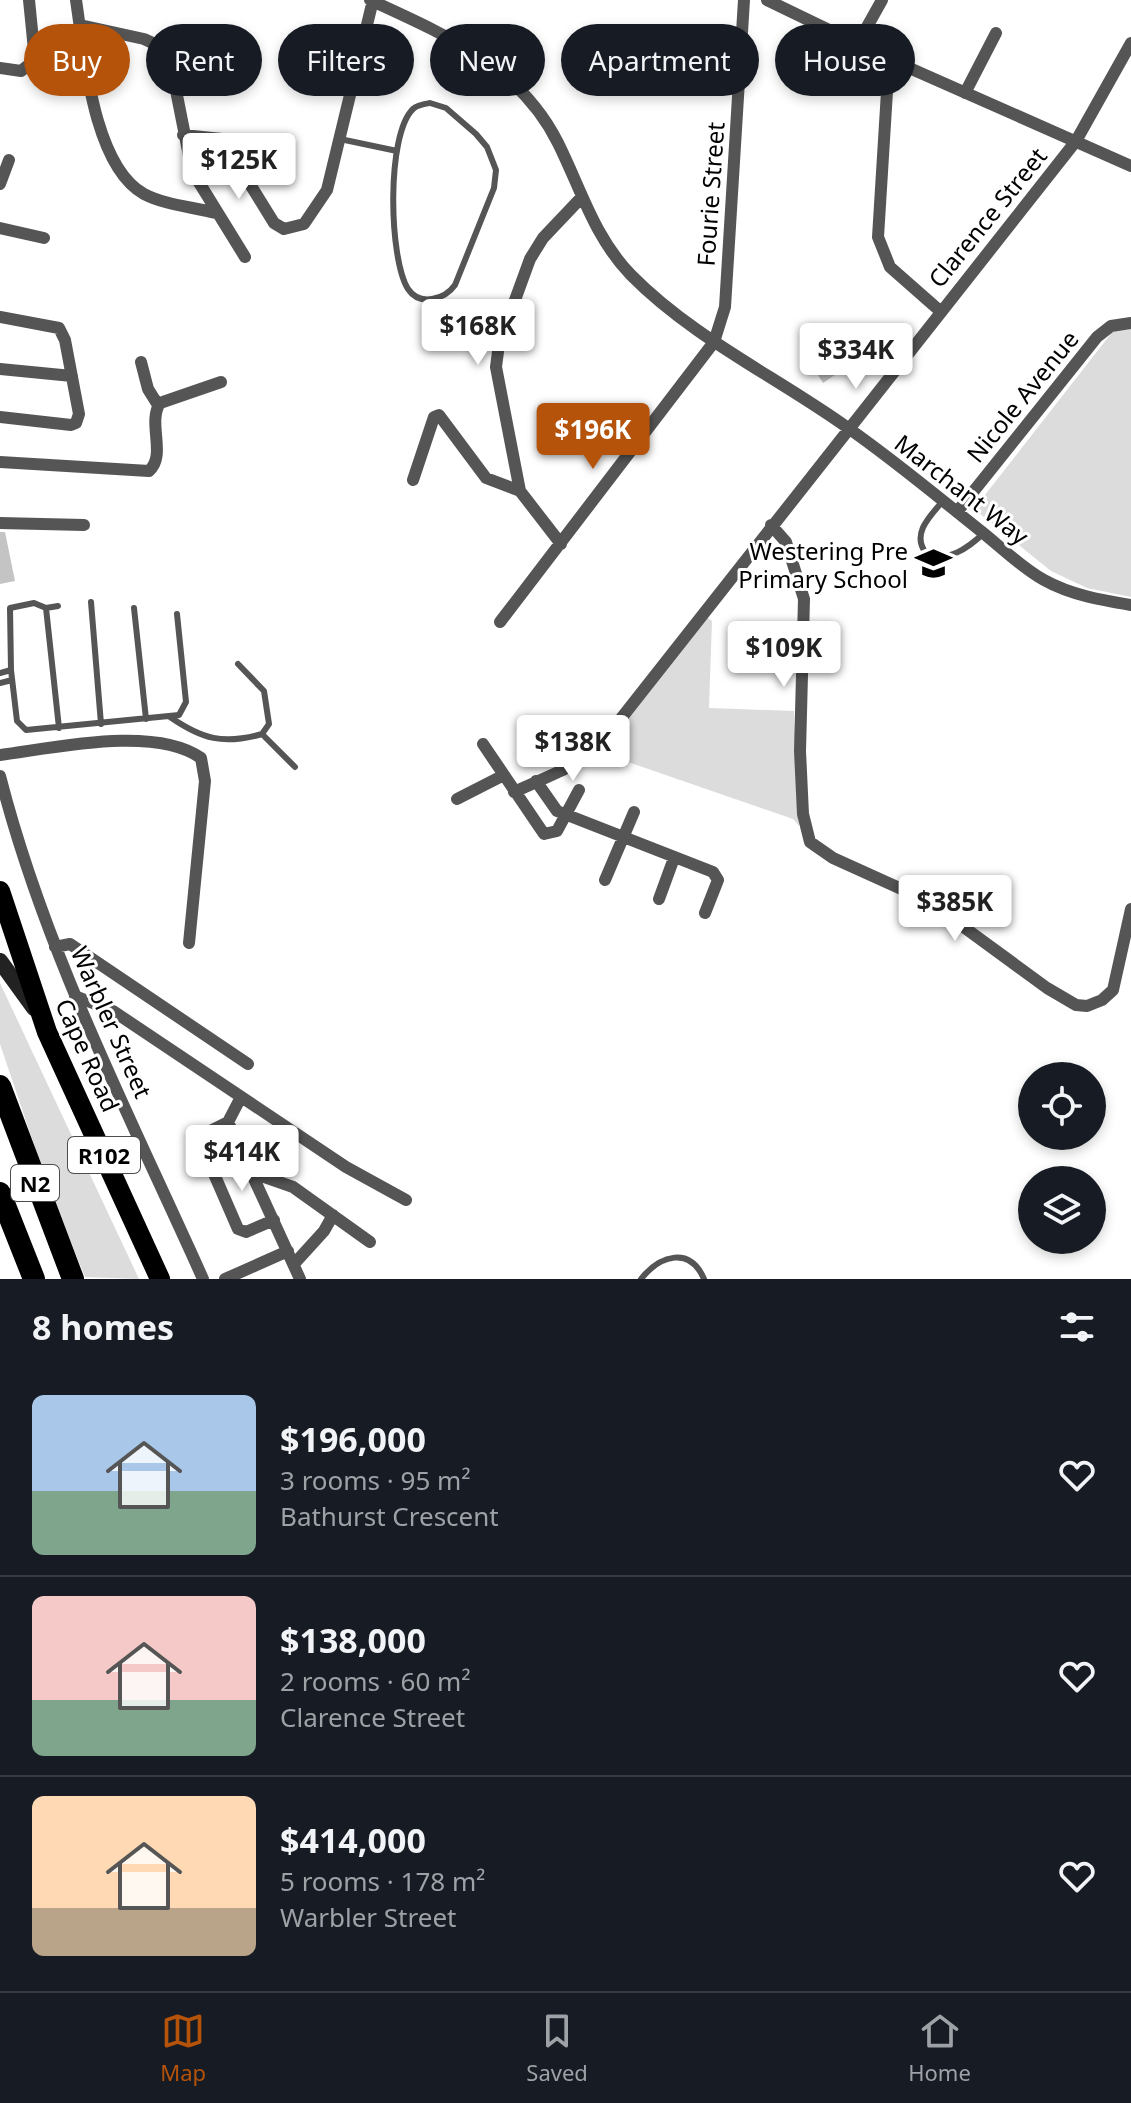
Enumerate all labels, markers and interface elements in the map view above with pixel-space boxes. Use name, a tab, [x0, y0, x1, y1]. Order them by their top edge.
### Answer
chip: Buy	[24, 24, 130, 96]
chip: Rent	[146, 24, 262, 96]
chip: Filters	[278, 24, 414, 96]
chip: New	[430, 24, 545, 96]
chip: Apartment	[561, 24, 759, 96]
chip: House	[775, 24, 915, 96]
street label: Fourie Street	[688, 120, 732, 267]
pin: $125K	[183, 133, 295, 201]
street label: Clarence Street	[920, 140, 1054, 294]
text: $125K	[201, 141, 277, 177]
pin: $168K	[422, 299, 534, 367]
text: $168K	[440, 307, 516, 343]
pin: $334K	[800, 323, 912, 391]
street label: Nicole Avenue	[959, 323, 1085, 469]
text: $334K	[818, 331, 894, 367]
pin: $196K	[537, 403, 649, 471]
text: $196K	[555, 411, 631, 447]
street label: Marchant Way	[888, 426, 1036, 552]
place label: Westering Pre Primary School	[738, 534, 908, 595]
school or university icon: Westering Pre Primary School	[915, 545, 953, 583]
pin: $109K	[728, 621, 840, 689]
text: $109K	[746, 629, 822, 665]
pin: $138K	[517, 715, 629, 783]
text: $138K	[535, 723, 611, 759]
pin: $385K	[899, 875, 1011, 943]
text: $385K	[917, 883, 993, 919]
street label: Warbler Street	[64, 941, 160, 1103]
street label: Cape Road	[48, 993, 128, 1117]
map controls	[1018, 1062, 1106, 1254]
button: locate	[1018, 1062, 1106, 1150]
pin: $414K	[186, 1125, 298, 1193]
text: $414K	[204, 1133, 280, 1169]
road number: R102	[68, 1137, 140, 1173]
road number: N2	[11, 1165, 59, 1201]
button: layers	[1018, 1166, 1106, 1254]
text: 8 homes	[32, 1304, 174, 1350]
icon: filters	[1055, 1305, 1099, 1349]
text: $196,000	[280, 1416, 426, 1462]
icon: home	[96, 1427, 192, 1523]
icon: heart	[1055, 1453, 1099, 1497]
text: 3 rooms · 95 m²	[280, 1462, 470, 1498]
text: Bathurst Crescent	[280, 1498, 499, 1534]
text: $138,000	[280, 1617, 426, 1663]
icon: home	[96, 1628, 192, 1724]
icon: heart	[1055, 1654, 1099, 1698]
text: 2 rooms · 60 m²	[280, 1663, 470, 1699]
text: Clarence Street	[280, 1699, 465, 1735]
text: $414,000	[280, 1817, 426, 1863]
icon: home	[96, 1828, 192, 1924]
icon: heart	[1055, 1854, 1099, 1898]
text: 5 rooms · 178 m²	[280, 1863, 485, 1899]
text: Warbler Street	[280, 1899, 456, 1935]
tab: Map	[160, 2009, 206, 2087]
tab: Saved	[526, 2009, 588, 2087]
tab: Home	[908, 2009, 971, 2087]

